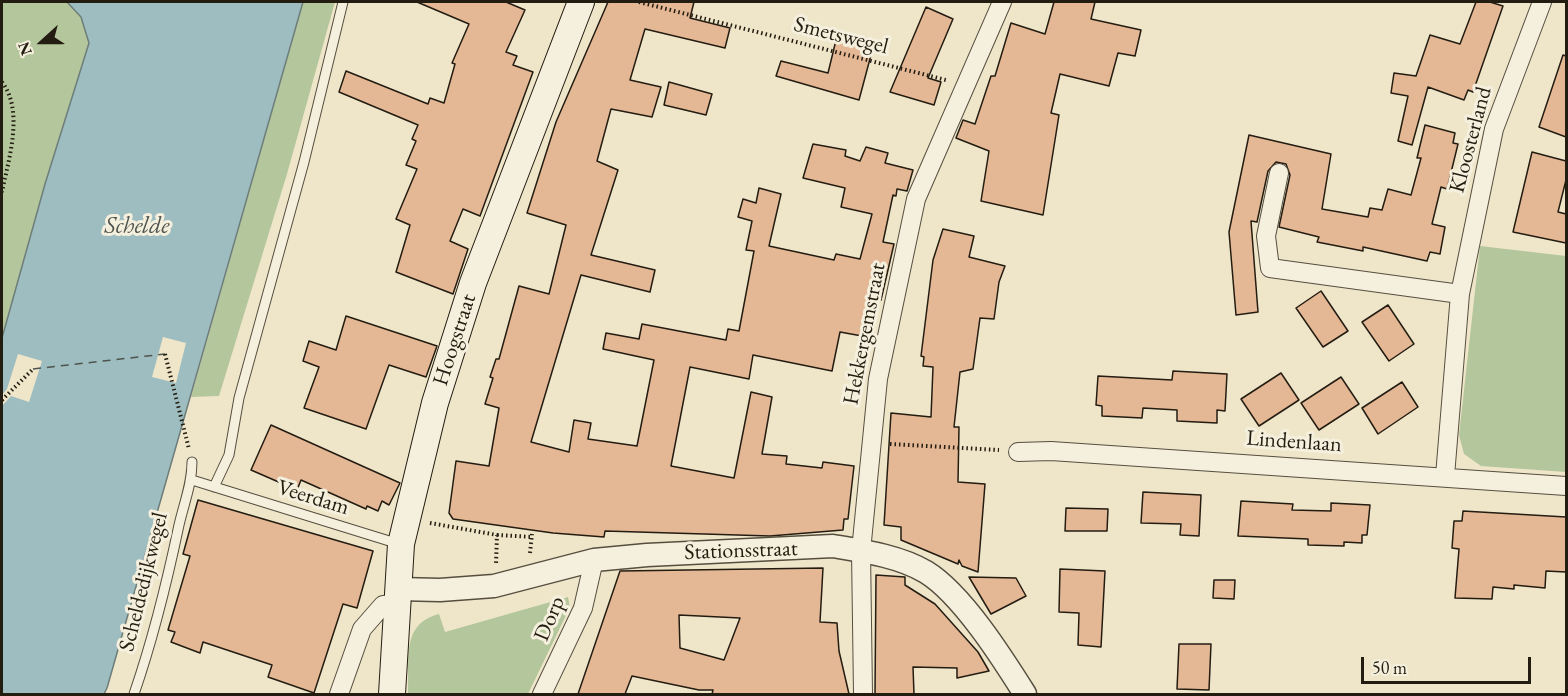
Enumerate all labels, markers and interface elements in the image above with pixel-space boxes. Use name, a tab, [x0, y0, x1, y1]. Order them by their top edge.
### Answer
north arrow	[12, 12, 72, 72]
street label: Smetswegel	[791, 12, 891, 60]
text: N	[13, 39, 37, 58]
street label: Kloosterland	[1444, 84, 1498, 196]
water label: Schelde	[105, 212, 169, 240]
street label: Hekkergemstraat	[838, 261, 892, 407]
street label: Hoogstraat	[428, 291, 482, 389]
street label: Lindenlaan	[1245, 425, 1343, 459]
street label: Veerdam	[274, 475, 352, 521]
street label: Scheldedijkwegel	[114, 510, 174, 654]
street label: Stationsstraat	[684, 536, 798, 566]
street label: Dorp	[529, 593, 571, 645]
scale bar	[1364, 645, 1534, 683]
text: 50 m	[1372, 656, 1407, 679]

